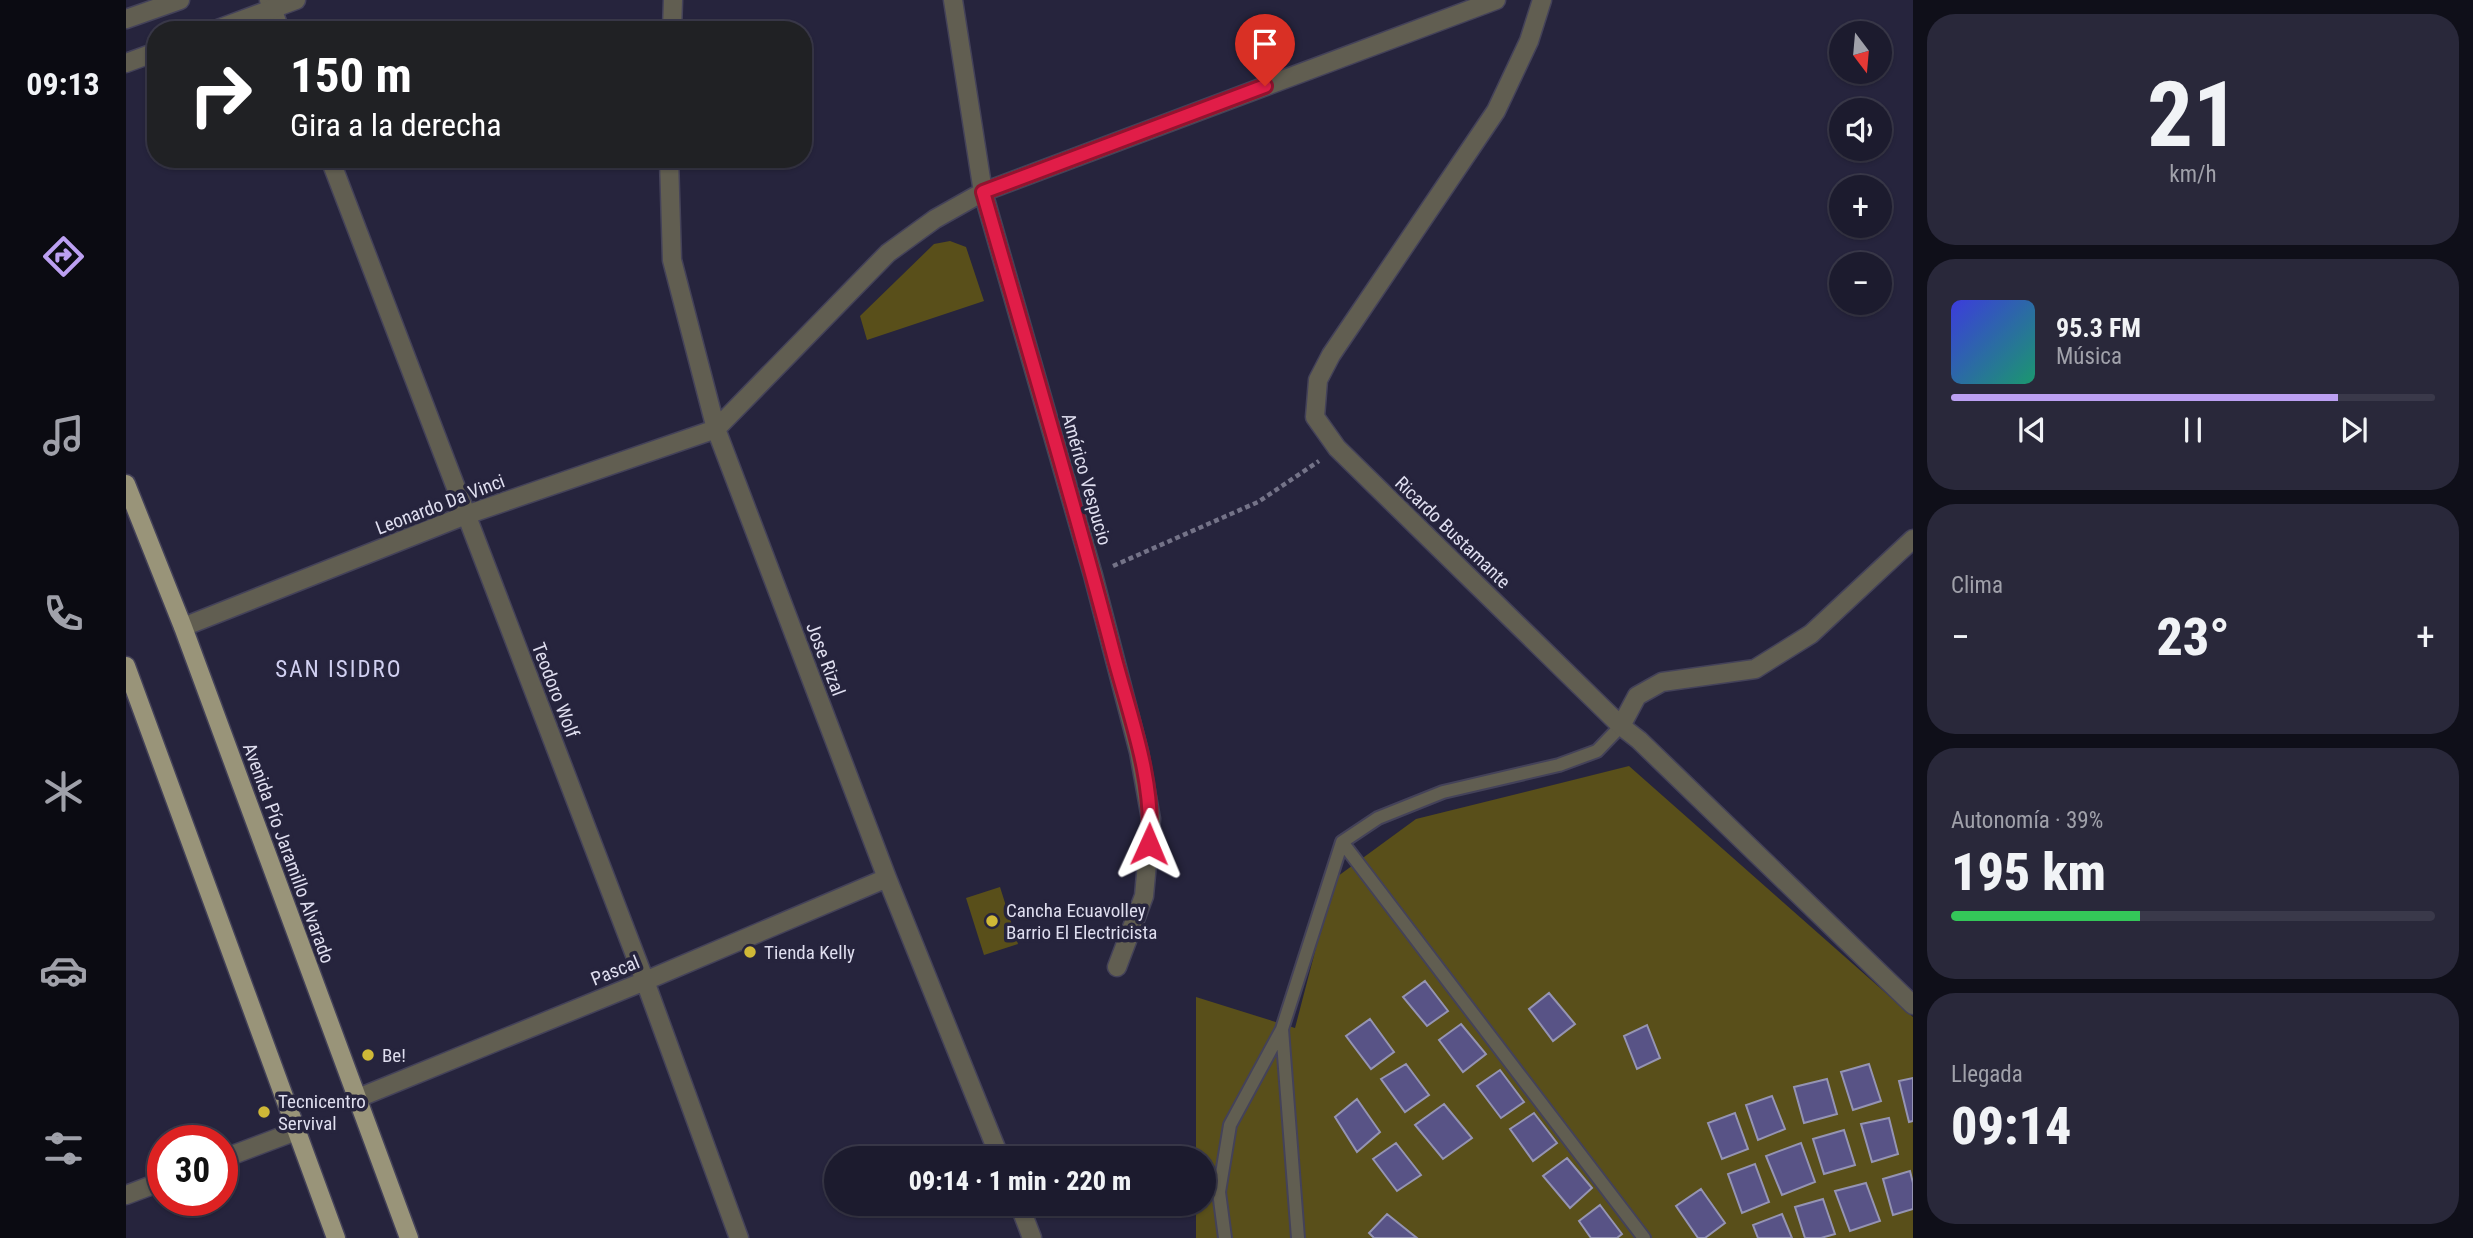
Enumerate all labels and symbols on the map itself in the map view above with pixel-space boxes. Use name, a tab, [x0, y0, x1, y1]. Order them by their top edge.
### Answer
pin	[1235, 14, 1295, 86]
north arrow	[1829, 21, 1892, 84]
street label: Américo Vespucio	[1057, 411, 1116, 548]
street label: Leonardo Da Vinci	[372, 469, 508, 540]
street label: Ricardo Bustamante	[1390, 472, 1515, 593]
street label: Jose Rizal	[801, 619, 850, 699]
street label: Teodoro Wolf	[527, 639, 584, 741]
district label: SAN ISIDRO	[275, 656, 403, 683]
street label: Avenida Pío Jaramillo Alvarado	[238, 740, 339, 966]
position arrow	[1112, 807, 1186, 881]
place label: Cancha Ecuavolley Barrio El Electricista	[1006, 899, 1157, 944]
marker: Cancha Ecuavolley Barrio El Electricista	[984, 913, 1000, 929]
place label: Tienda Kelly	[764, 941, 855, 964]
marker: Tienda Kelly	[742, 944, 758, 960]
street label: Pascal	[587, 950, 643, 991]
place label: Be!	[382, 1044, 406, 1067]
marker: Be!	[360, 1047, 376, 1063]
place label: Tecnicentro Servival	[278, 1090, 366, 1135]
marker: Tecnicentro Servival	[256, 1104, 272, 1120]
speed limit sign: 30	[147, 1125, 238, 1216]

